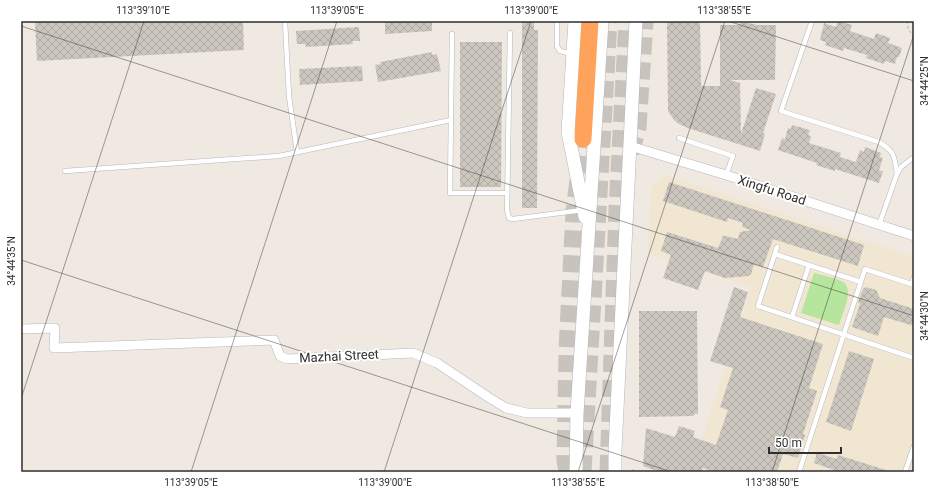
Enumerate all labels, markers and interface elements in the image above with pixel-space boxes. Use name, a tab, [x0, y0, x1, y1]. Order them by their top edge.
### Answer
text: 113°39'10"E	[116, 5, 170, 16]
text: 113°39'05"E	[310, 5, 364, 16]
text: 113°39'00"E	[504, 5, 558, 16]
text: 113°38'55"E	[697, 5, 751, 16]
text: 34°44'25"N	[919, 56, 930, 106]
street label: Xingfu Road	[736, 172, 808, 208]
text: 34°44'35"N	[6, 236, 17, 286]
text: 34°44'30"N	[919, 291, 930, 341]
street label: Mazhai Street	[299, 346, 379, 366]
scale bar	[769, 429, 841, 455]
text: 50 m	[775, 436, 802, 450]
text: 113°39'05"E	[164, 477, 218, 488]
text: 113°39'00"E	[358, 477, 412, 488]
text: 113°38'55"E	[551, 477, 605, 488]
text: 113°38'50"E	[745, 477, 799, 488]

